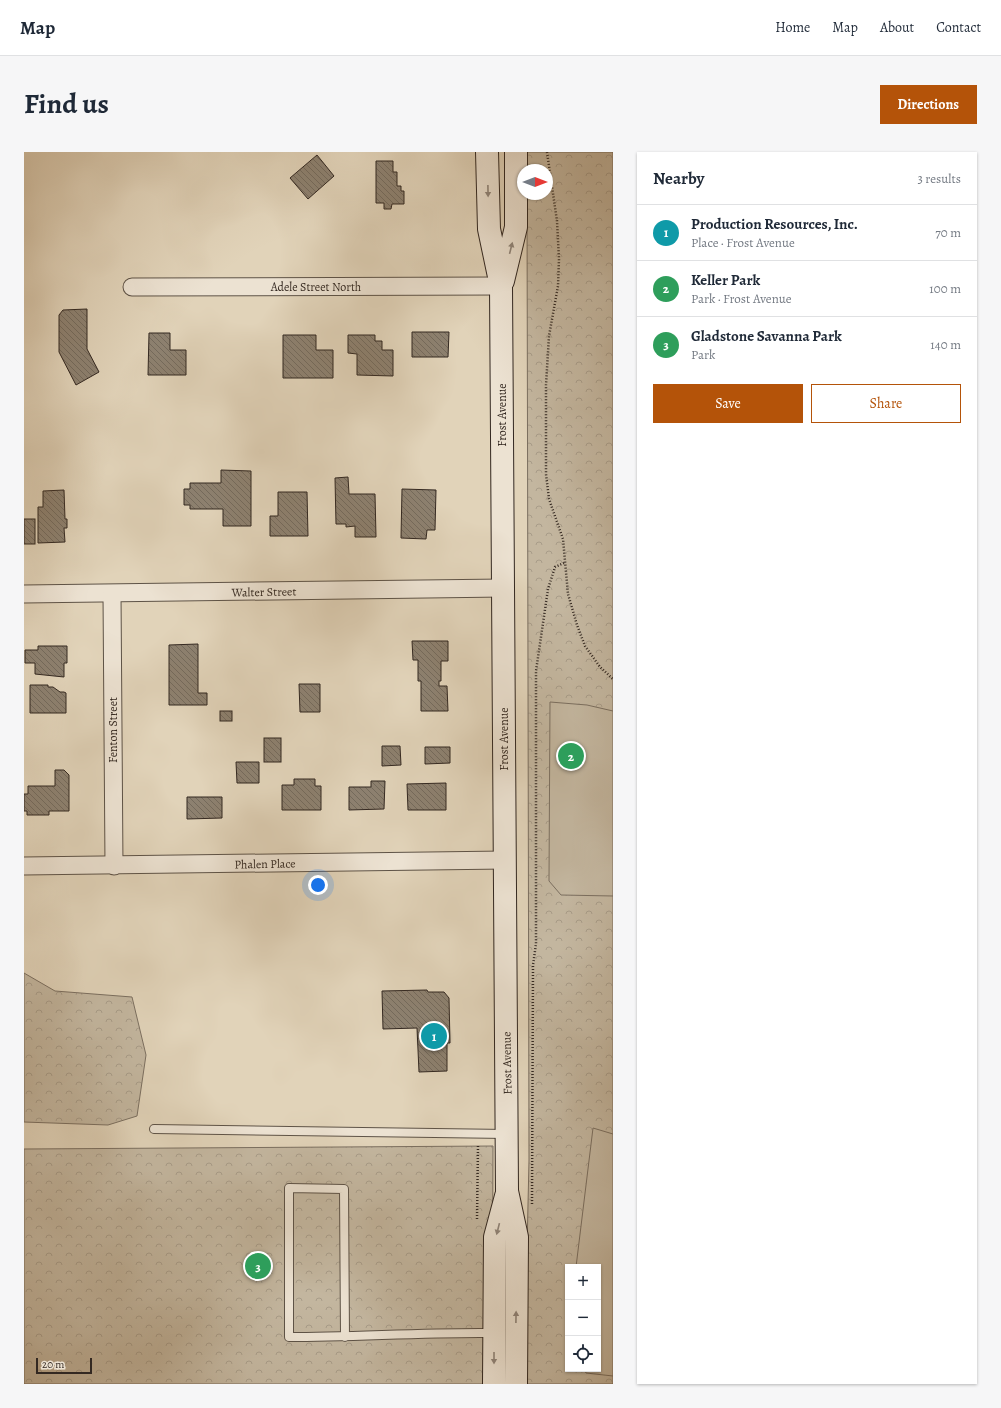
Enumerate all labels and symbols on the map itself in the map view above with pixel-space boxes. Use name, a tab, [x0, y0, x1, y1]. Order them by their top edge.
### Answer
north arrow	[517, 164, 553, 200]
one-way arrow	[485, 185, 491, 198]
one-way arrow	[508, 242, 514, 254]
street label: Adele Street North	[270, 279, 362, 295]
street label: Frost Avenue	[494, 383, 510, 447]
street label: Walter Street	[231, 583, 296, 601]
street label: Fenton Street	[105, 697, 121, 763]
street label: Frost Avenue	[496, 707, 512, 771]
pin: 2	[558, 741, 584, 771]
street label: Phalen Place	[234, 855, 296, 873]
your location	[308, 875, 328, 895]
pin: 1	[421, 1021, 447, 1051]
street label: Frost Avenue	[498, 1031, 516, 1095]
one-way arrow	[494, 1222, 500, 1235]
pin: 3	[245, 1251, 271, 1281]
one-way arrow	[513, 1311, 520, 1323]
one-way arrow	[491, 1352, 497, 1365]
scale bar	[36, 1356, 92, 1375]

